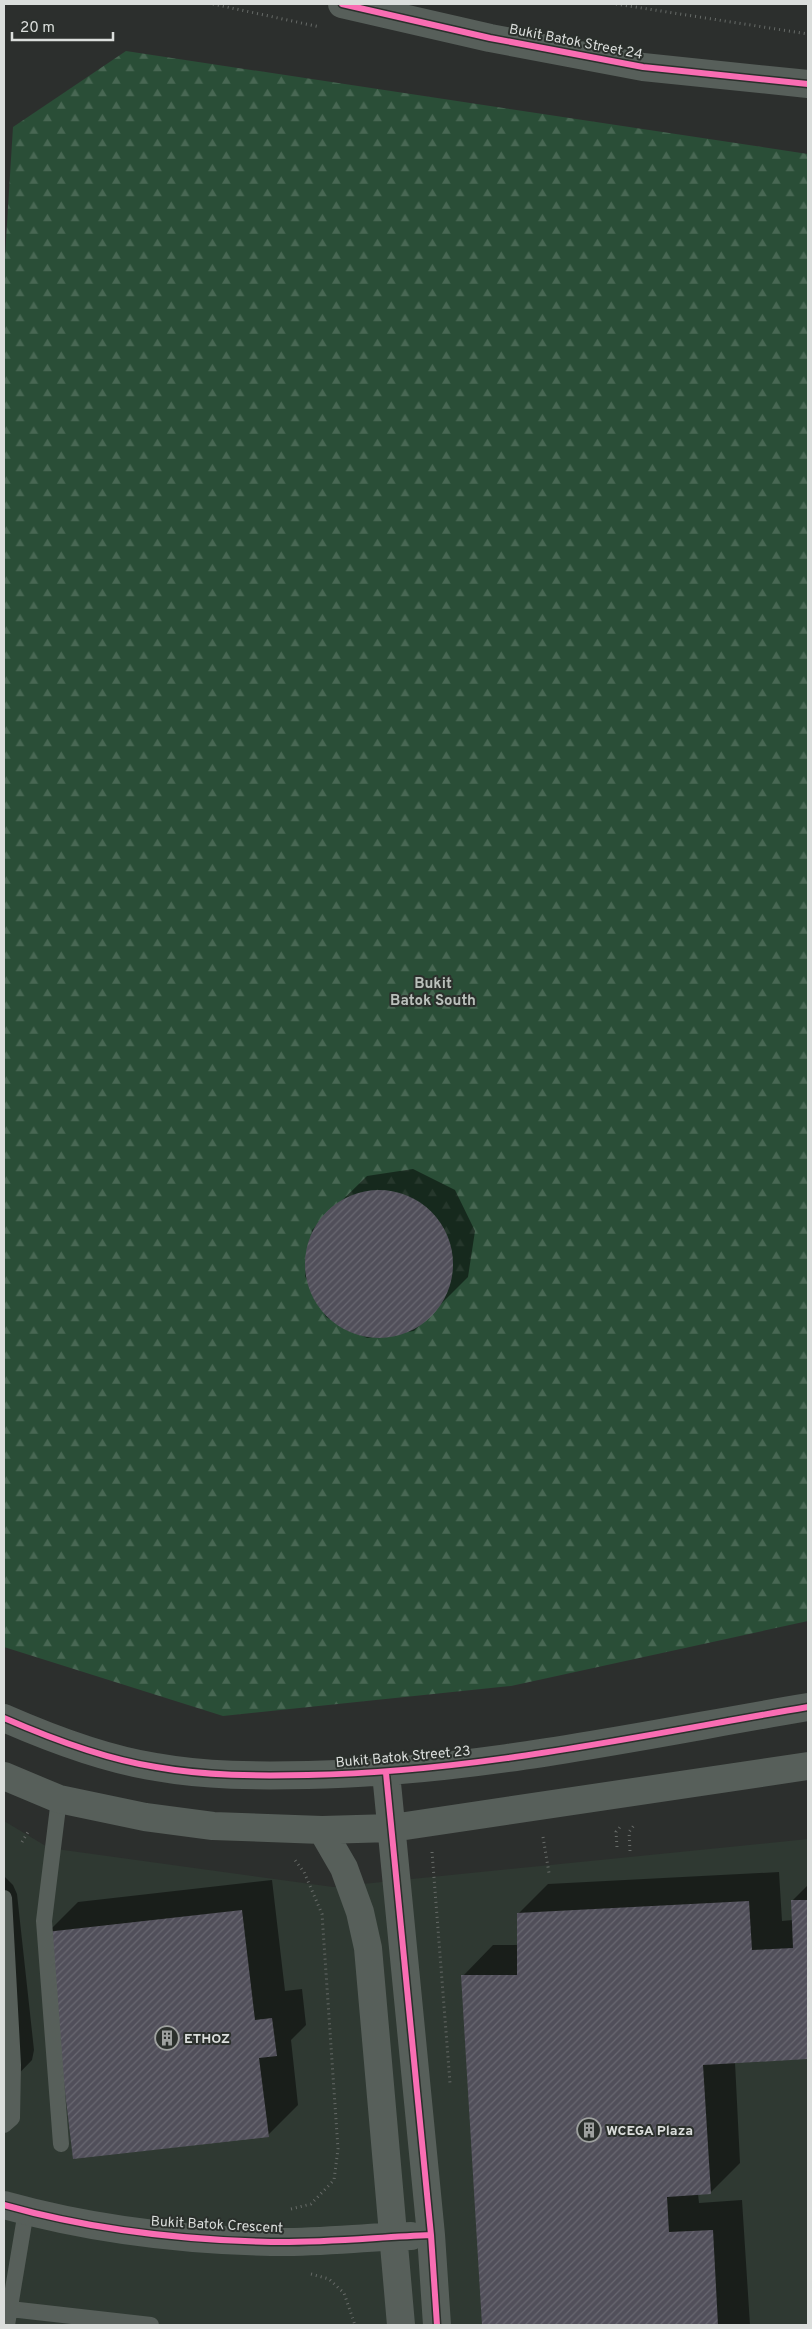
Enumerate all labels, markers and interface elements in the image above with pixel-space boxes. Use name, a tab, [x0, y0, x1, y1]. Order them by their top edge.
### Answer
scale bar	[12, 10, 114, 42]
text: 20 m	[20, 19, 55, 38]
street label: Bukit Batok Street 24	[507, 21, 644, 64]
district label: Bukit Batok South	[390, 975, 476, 1011]
street label: Bukit Batok Street 23	[335, 1743, 471, 1772]
building icon: ETHOZ	[154, 2025, 180, 2051]
place label: ETHOZ	[184, 2031, 230, 2048]
building icon: WCEGA Plaza	[576, 2117, 602, 2143]
place label: WCEGA Plaza	[606, 2123, 693, 2140]
street label: Bukit Batok Crescent	[150, 2214, 284, 2237]

